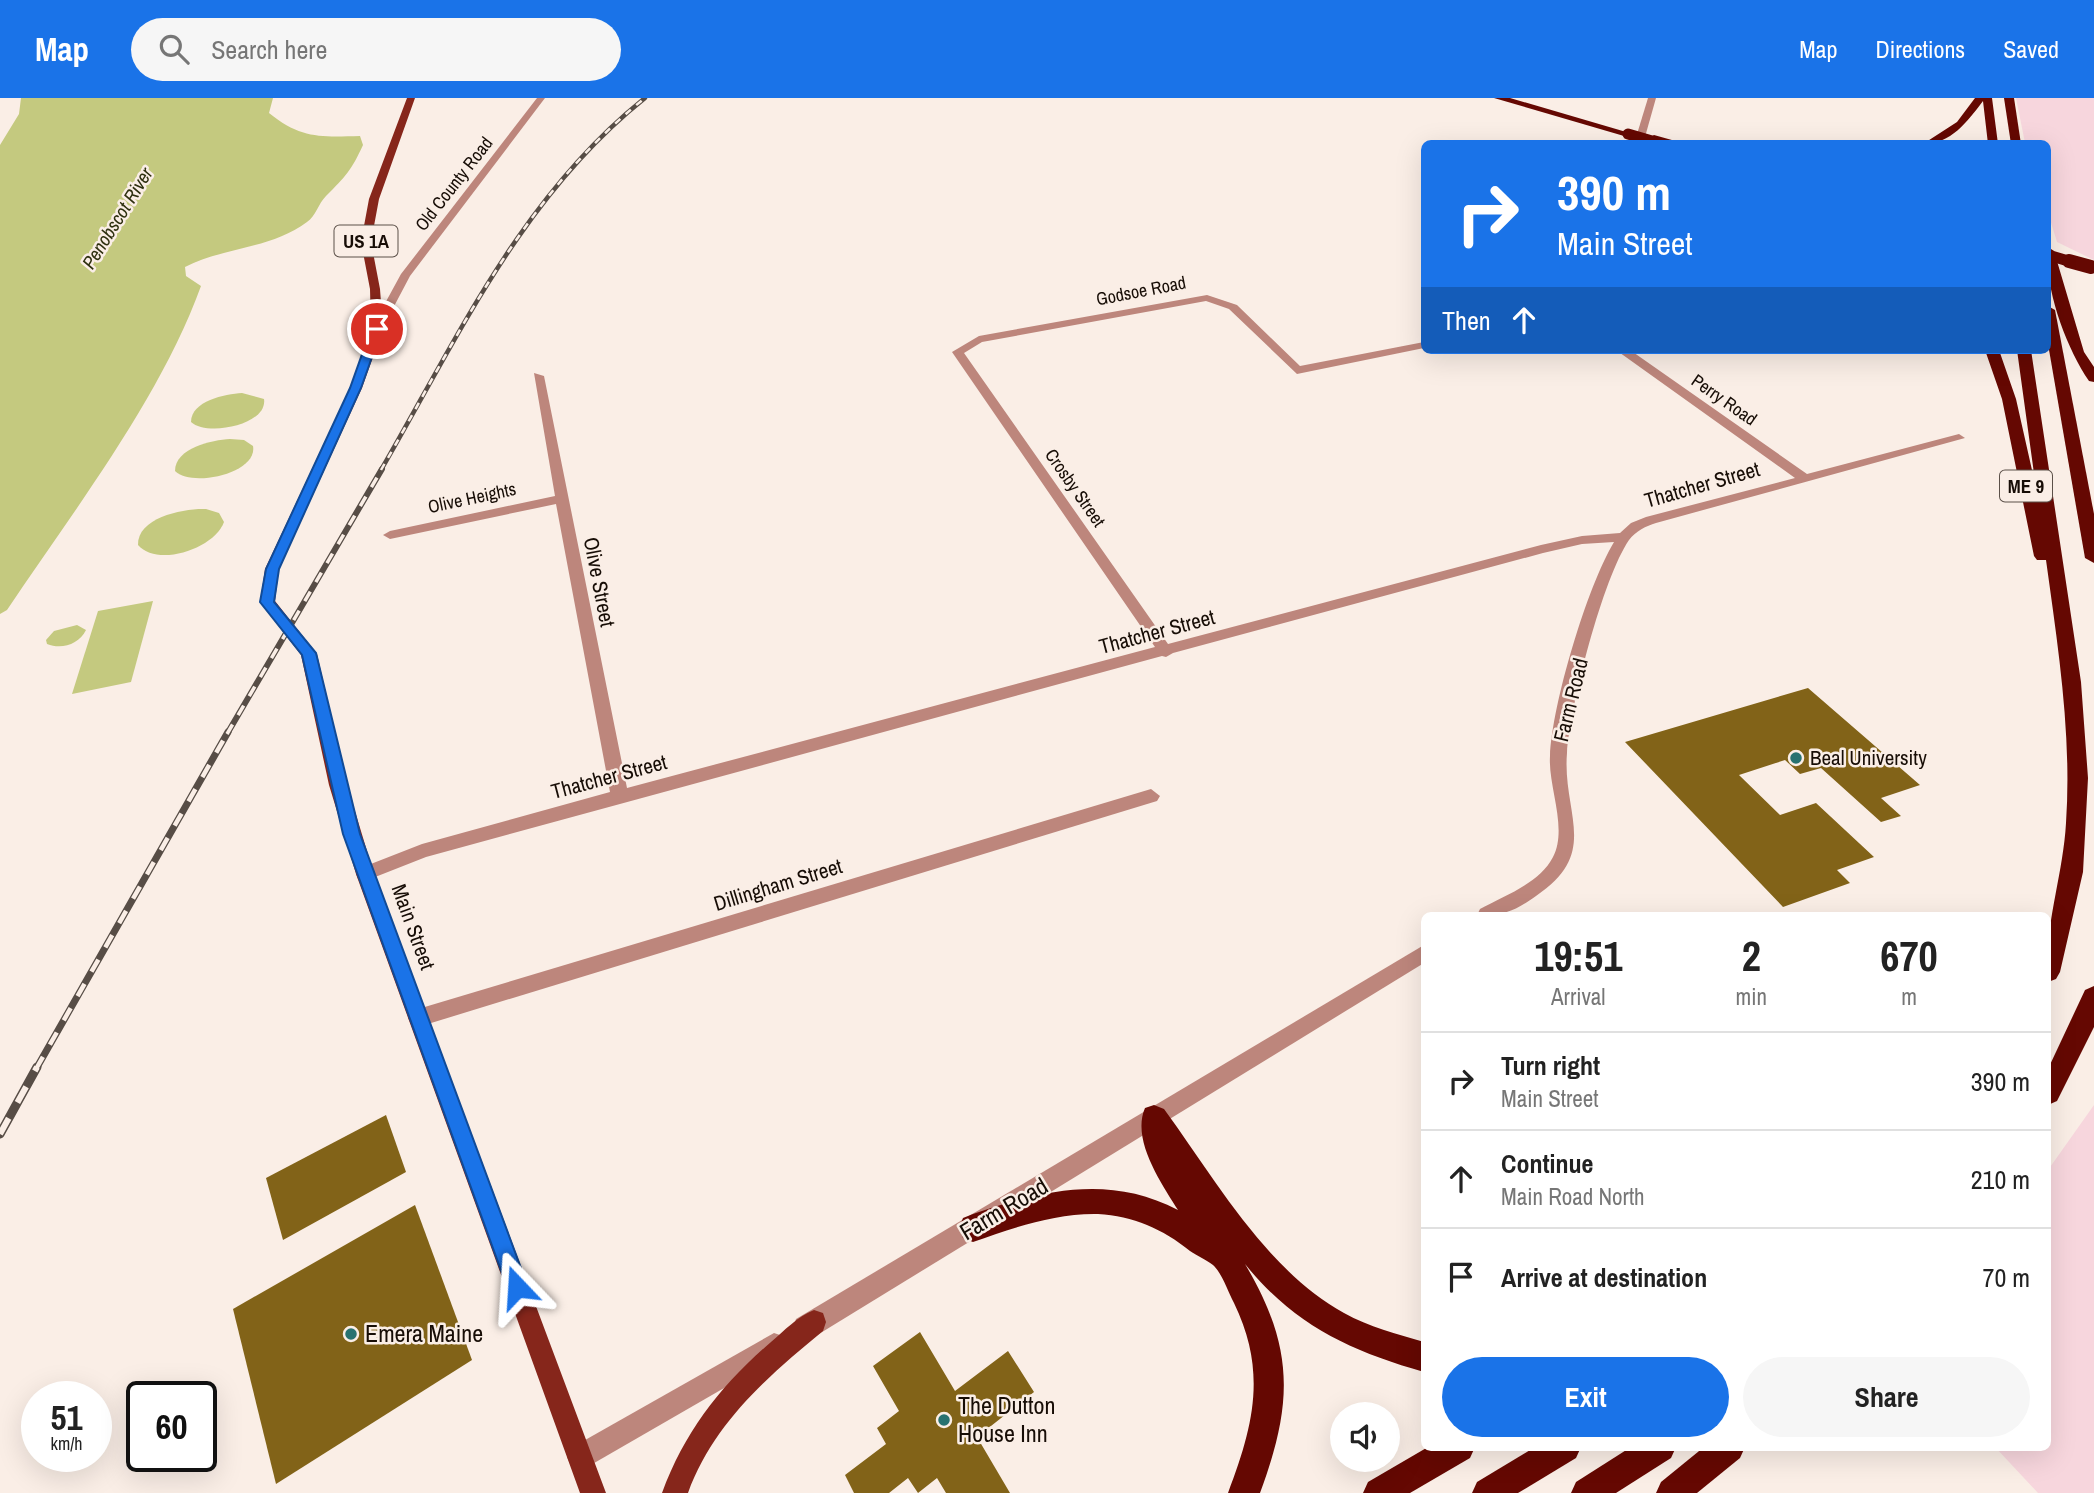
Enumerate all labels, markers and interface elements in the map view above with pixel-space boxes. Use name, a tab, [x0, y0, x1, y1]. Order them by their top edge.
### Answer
search box	[131, 18, 621, 81]
text: Map	[35, 27, 89, 71]
icon: search	[155, 30, 193, 68]
text: Search here	[211, 32, 327, 67]
text: Map	[1799, 33, 1837, 65]
text: Directions	[1875, 33, 1965, 65]
text: Saved	[2003, 33, 2059, 65]
street label: Old County Road	[409, 131, 498, 236]
text: 390 m	[1557, 159, 1671, 225]
water label: Penobscot River	[75, 162, 159, 274]
icon: right	[1442, 168, 1533, 259]
text: Main Street	[1557, 222, 1693, 265]
road number: US 1A	[334, 225, 398, 256]
street label: Godsoe Road	[1094, 270, 1188, 311]
pin	[347, 299, 407, 359]
icon: ahead	[1505, 301, 1543, 339]
text: Then	[1442, 303, 1491, 338]
icon: arrive	[358, 310, 396, 348]
street label: Perry Road	[1687, 368, 1762, 431]
street label: Crosby Street	[1039, 444, 1112, 532]
street label: Thatcher Street	[1641, 454, 1763, 515]
road number: ME 9	[2000, 470, 2052, 502]
street label: Olive Heights	[426, 476, 518, 519]
street label: Olive Street	[577, 535, 622, 630]
street label: Thatcher Street	[1096, 602, 1218, 661]
street label: Farm Road	[1546, 655, 1595, 745]
place label: Beal University	[1810, 743, 1927, 772]
street label: Thatcher Street	[548, 747, 670, 806]
marker: Beal University	[1788, 750, 1804, 766]
street label: Dillingham Street	[710, 851, 846, 918]
street label: Main Street	[385, 880, 442, 974]
text: 19:51	[1534, 928, 1622, 984]
text: 2	[1742, 928, 1761, 984]
text: 670	[1880, 928, 1938, 984]
text: Arrival	[1551, 981, 1606, 1012]
text: min	[1736, 981, 1767, 1012]
text: m	[1901, 981, 1917, 1012]
text: Turn right	[1501, 1048, 1600, 1083]
icon: right	[1442, 1062, 1480, 1100]
text: 390 m	[1971, 1064, 2030, 1099]
text: Main Street	[1501, 1083, 1599, 1114]
text: Continue	[1501, 1146, 1593, 1181]
icon: ahead	[1442, 1160, 1480, 1198]
text: 210 m	[1971, 1162, 2030, 1197]
street label: Farm Road	[953, 1169, 1053, 1247]
text: Main Road North	[1501, 1181, 1645, 1212]
position arrow	[480, 1250, 554, 1324]
icon: arrive	[1442, 1258, 1480, 1296]
text: Arrive at destination	[1501, 1260, 1707, 1295]
text: 70 m	[1983, 1260, 2030, 1295]
place label: Emera Maine	[365, 1317, 483, 1349]
marker: Emera Maine	[343, 1326, 359, 1342]
button: Exit	[1442, 1357, 1729, 1437]
button: Share	[1743, 1357, 2030, 1437]
speed limit sign: 60	[126, 1381, 217, 1472]
place label: The Dutton House Inn	[958, 1389, 1055, 1449]
text: 51	[51, 1394, 82, 1441]
map controls	[1330, 1402, 1400, 1472]
button: sound	[1330, 1402, 1400, 1472]
marker: The Dutton House Inn	[936, 1412, 952, 1428]
text: km/h	[51, 1431, 83, 1456]

